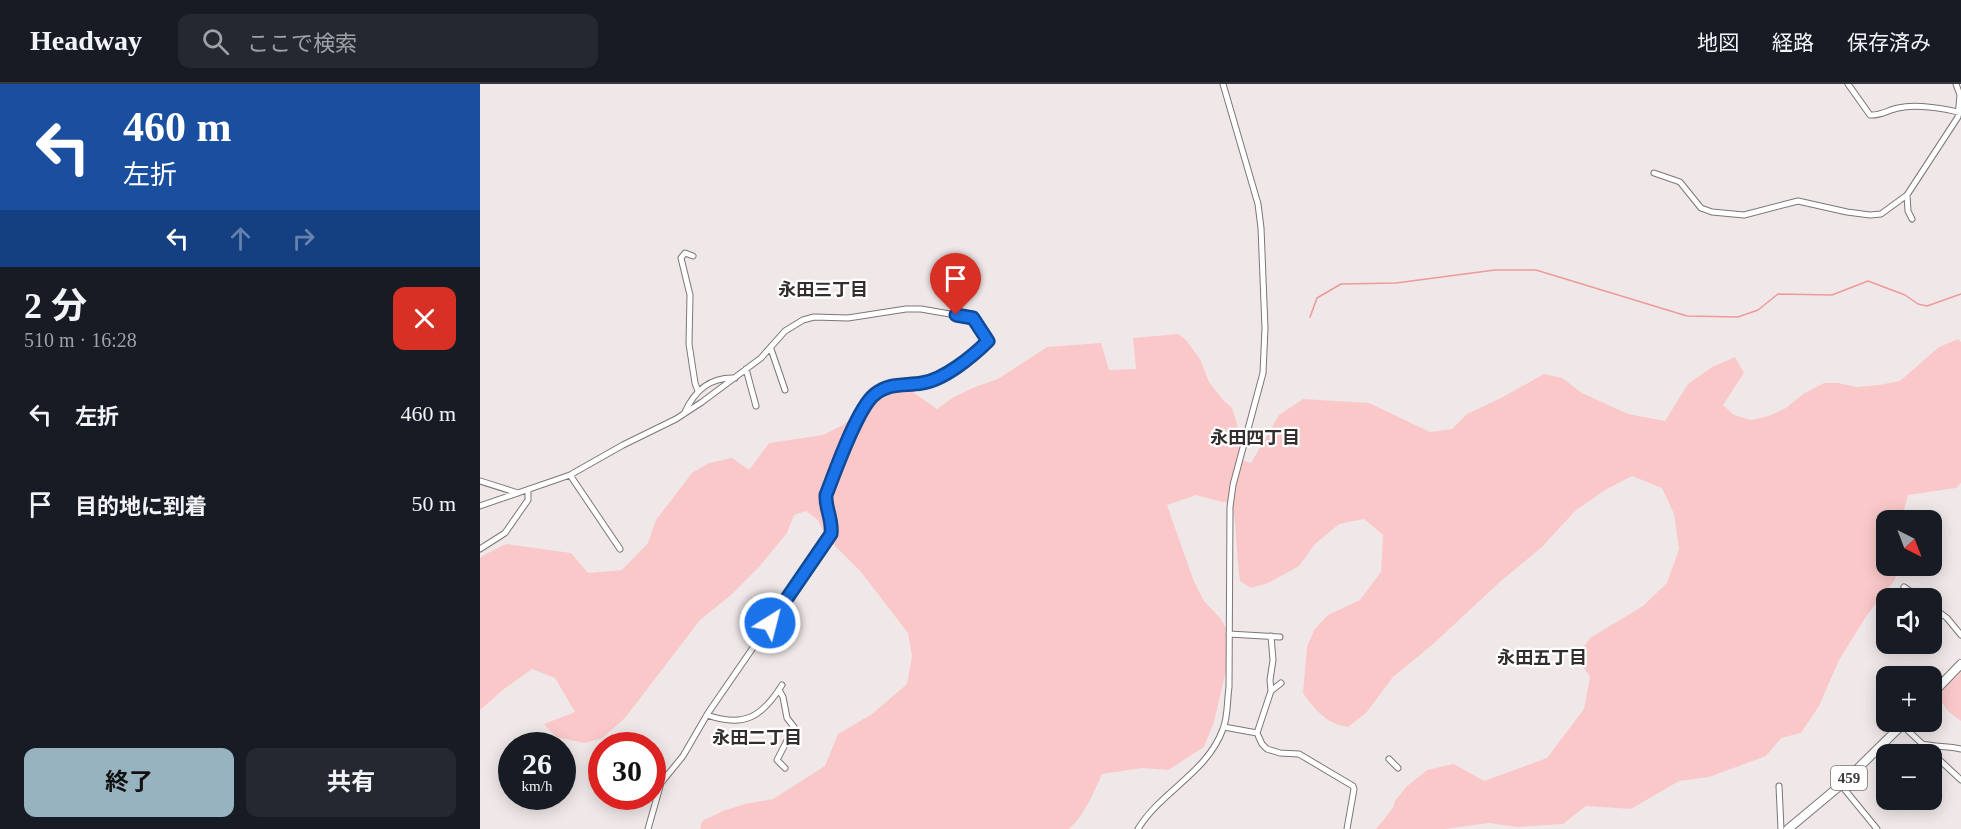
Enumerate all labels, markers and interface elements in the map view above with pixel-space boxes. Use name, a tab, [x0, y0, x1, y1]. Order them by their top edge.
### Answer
search box	[178, 14, 598, 68]
text: Headway	[30, 25, 142, 56]
icon: search	[199, 25, 232, 58]
text: ここで検索	[247, 31, 357, 56]
text: 地図	[1697, 31, 1739, 55]
text: 経路	[1772, 31, 1814, 55]
text: 保存済み	[1847, 31, 1931, 55]
text: 460 m	[123, 104, 232, 150]
icon: left	[24, 108, 102, 186]
text: 左折	[123, 160, 177, 190]
icon: left	[161, 222, 194, 255]
icon: ahead	[224, 222, 257, 255]
icon: right	[287, 222, 320, 255]
pin	[930, 253, 981, 315]
icon: arrive	[939, 262, 972, 295]
district label: 永田三丁目	[778, 280, 868, 300]
text: 2 分	[24, 286, 87, 326]
button: close	[393, 287, 456, 350]
text: 510 m · 16:28	[24, 329, 137, 351]
icon: left	[24, 398, 57, 431]
text: 460 m	[400, 401, 456, 426]
text: 左折	[75, 404, 119, 429]
district label: 永田四丁目	[1210, 428, 1300, 448]
icon: arrive	[24, 488, 57, 521]
text: 50 m	[411, 491, 456, 516]
text: 目的地に到着	[75, 494, 207, 519]
north arrow	[1876, 510, 1942, 576]
map controls	[1876, 510, 1942, 810]
button: sound	[1876, 588, 1942, 654]
position arrow	[738, 591, 802, 655]
district label: 永田五丁目	[1497, 648, 1587, 668]
button: +	[1876, 666, 1942, 732]
district label: 永田二丁目	[712, 728, 802, 748]
speed limit sign: 30	[588, 732, 666, 810]
button: −	[1876, 744, 1942, 810]
text: 26	[522, 747, 552, 780]
button: 終了	[24, 748, 234, 817]
button: 共有	[246, 748, 456, 817]
road number: 459	[1831, 766, 1867, 790]
text: km/h	[522, 778, 552, 794]

